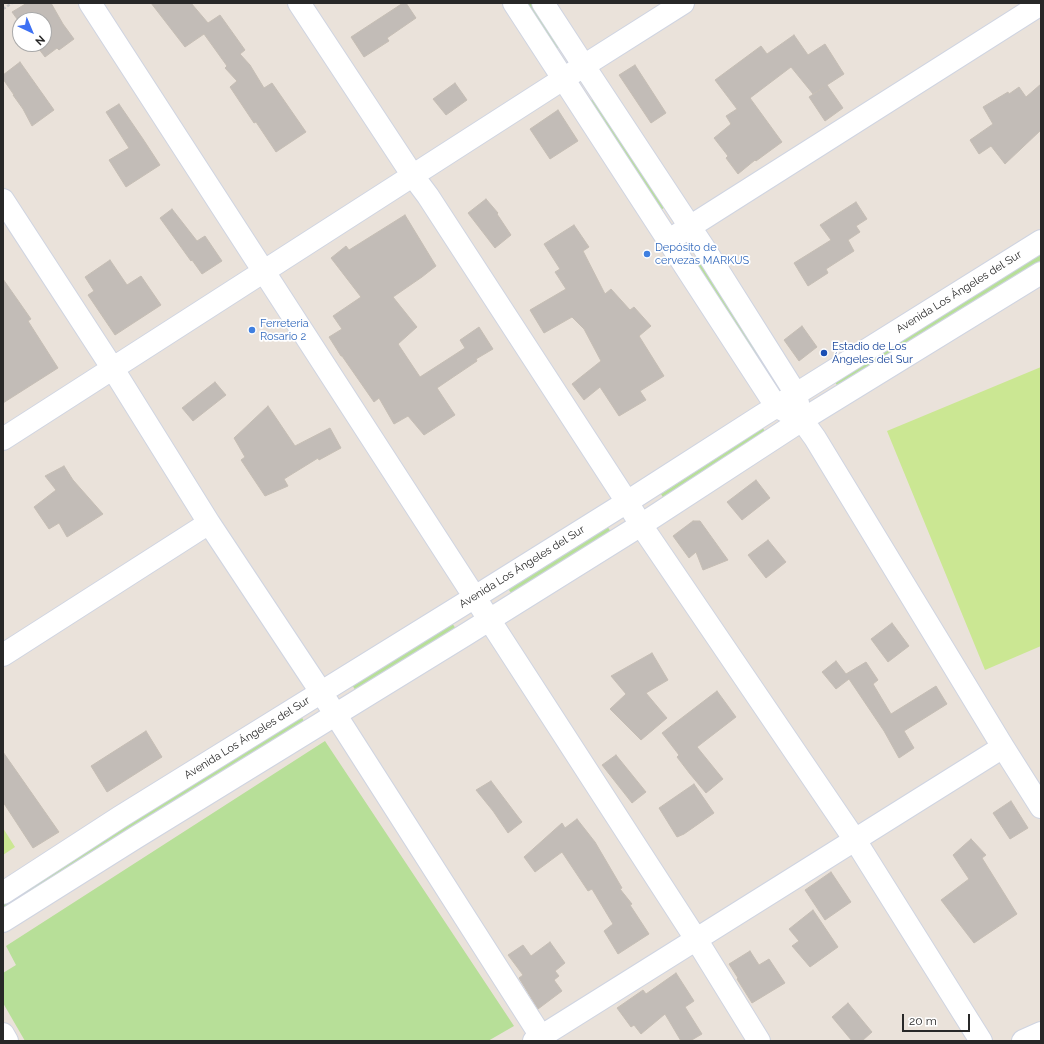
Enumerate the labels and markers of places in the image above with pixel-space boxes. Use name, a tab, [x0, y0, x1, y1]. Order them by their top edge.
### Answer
place label: Depósito de cervezas MARKUS	[655, 241, 749, 267]
marker: Depósito de cervezas MARKUS	[642, 249, 652, 259]
place label: Ferreteria Rosario 2	[260, 317, 309, 343]
marker: Ferreteria Rosario 2	[247, 325, 257, 335]
place label: Estadio de Los Ángeles del Sur	[832, 340, 913, 366]
marker: Estadio de Los Ángeles del Sur	[819, 348, 829, 358]

